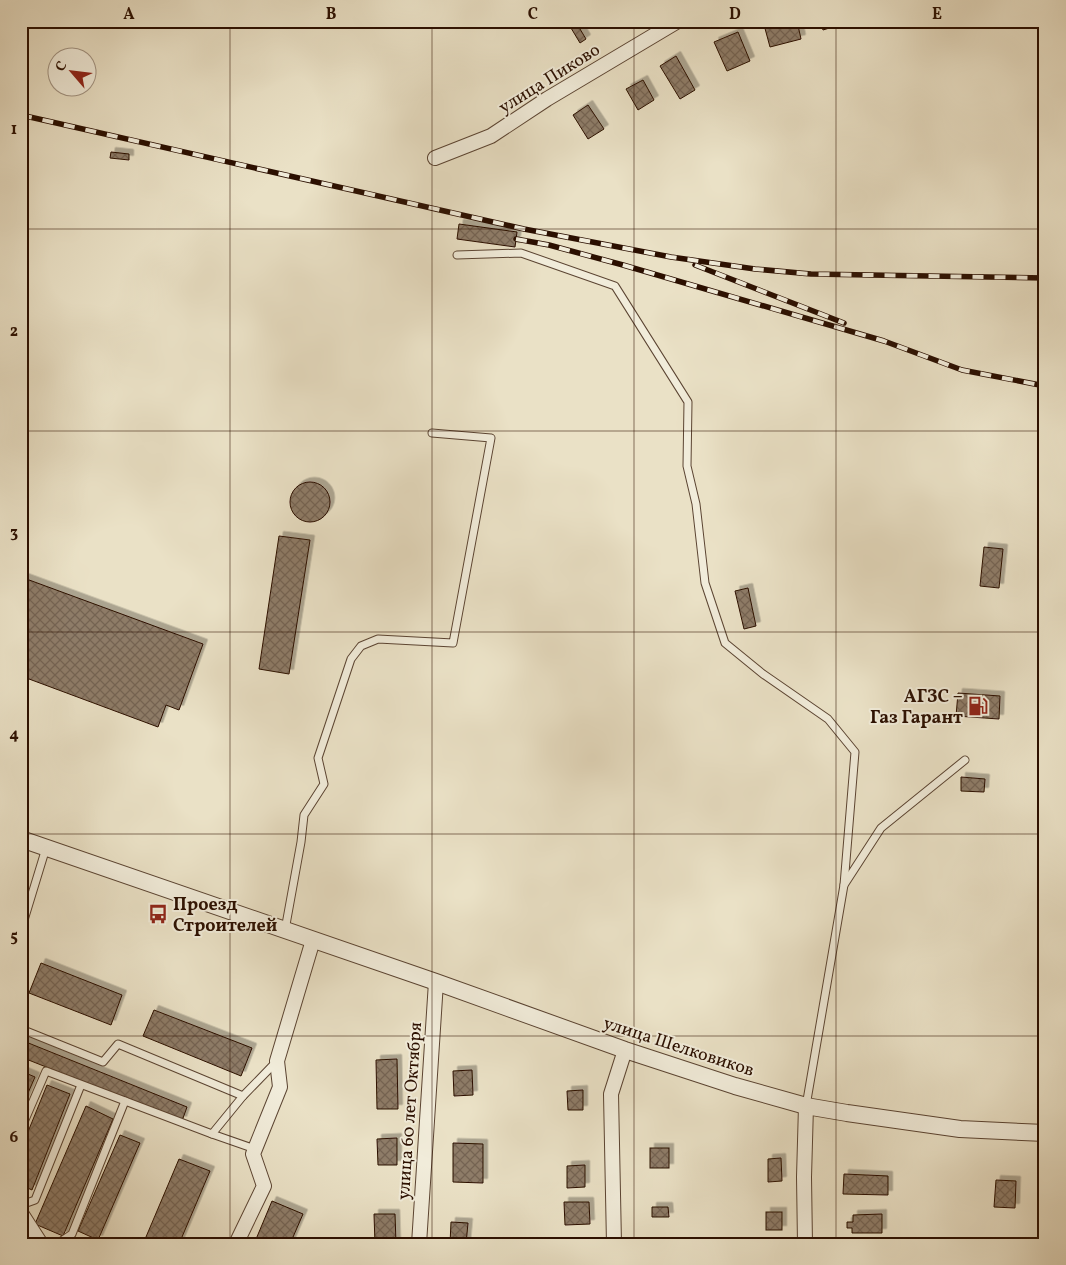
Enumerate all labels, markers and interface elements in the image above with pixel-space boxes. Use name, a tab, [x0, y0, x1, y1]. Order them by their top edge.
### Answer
text: A	[123, 4, 135, 26]
text: B	[326, 4, 337, 26]
text: C	[528, 4, 538, 26]
text: D	[729, 4, 741, 26]
text: E	[932, 4, 942, 26]
street label: улица Пиково	[494, 38, 605, 121]
north arrow	[48, 48, 98, 98]
text: С	[51, 58, 72, 75]
text: 1	[11, 119, 17, 141]
text: 2	[10, 321, 18, 343]
text: 3	[10, 522, 18, 544]
place label: АГЗС – Газ Гарант	[870, 685, 963, 731]
fuel station icon: АГЗС – Газ Гарант	[967, 695, 989, 717]
text: 4	[9, 724, 19, 746]
place label: Проезд Строителей	[173, 893, 277, 939]
bus stop icon: Проезд Строителей	[147, 903, 169, 925]
text: 5	[10, 926, 18, 948]
street label: улица Шелковиков	[600, 1011, 757, 1084]
street label: улица 60 лет Октября	[392, 1021, 429, 1201]
text: 6	[10, 1127, 19, 1149]

